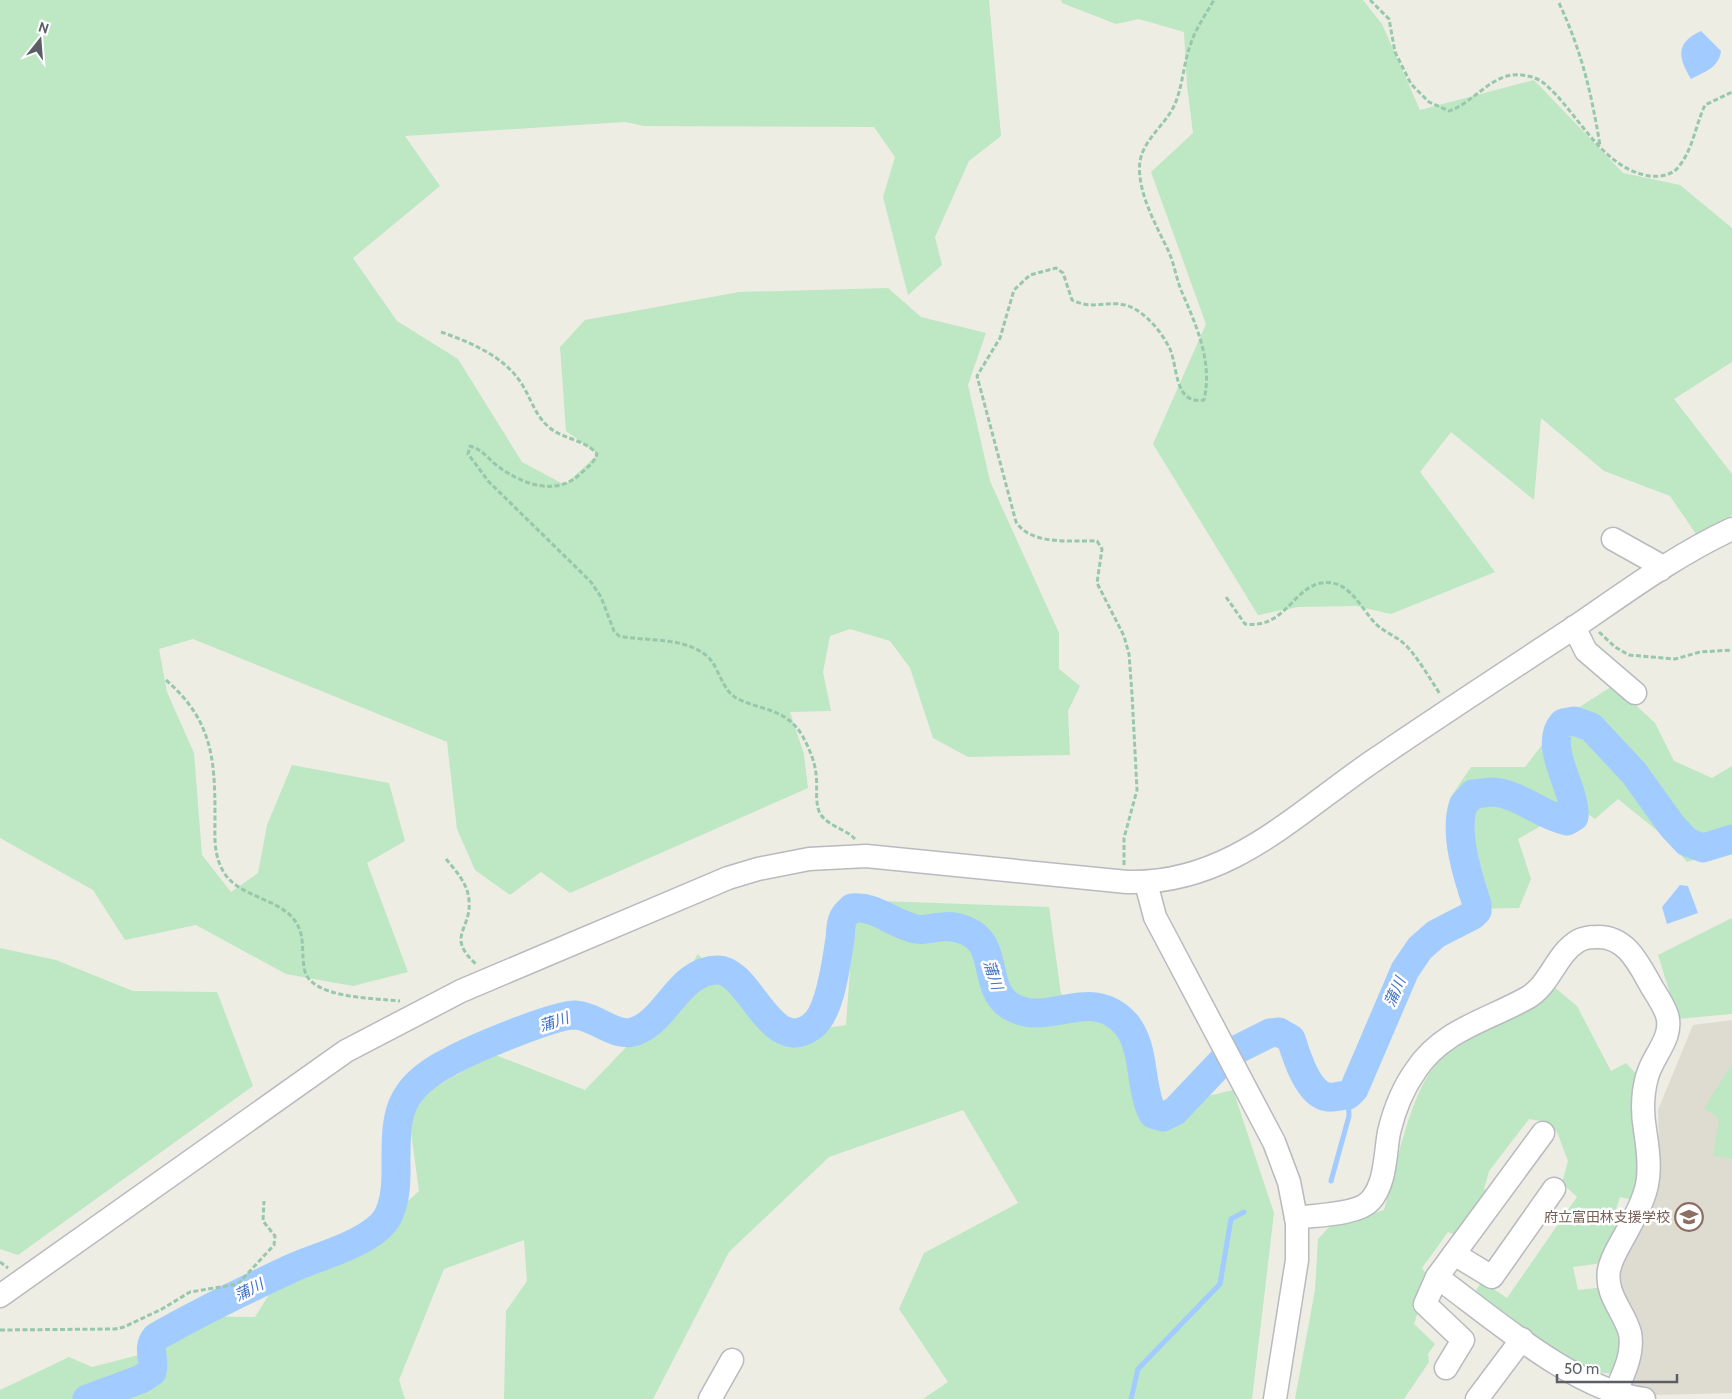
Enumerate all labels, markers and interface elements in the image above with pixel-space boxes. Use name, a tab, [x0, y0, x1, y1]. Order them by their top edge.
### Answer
north arrow	[15, 15, 65, 65]
text: N	[36, 18, 51, 38]
water label: 蒲川	[980, 958, 1007, 994]
water label: 蒲川	[1381, 973, 1410, 1009]
water label: 蒲川	[537, 1008, 573, 1035]
school or university icon: 府立富田林支援学校	[1674, 1202, 1704, 1232]
place label: 府立富田林支援学校	[1544, 1208, 1670, 1226]
water label: 蒲川	[232, 1274, 268, 1305]
scale bar	[1557, 1352, 1677, 1384]
text: 50 m	[1564, 1360, 1599, 1378]

